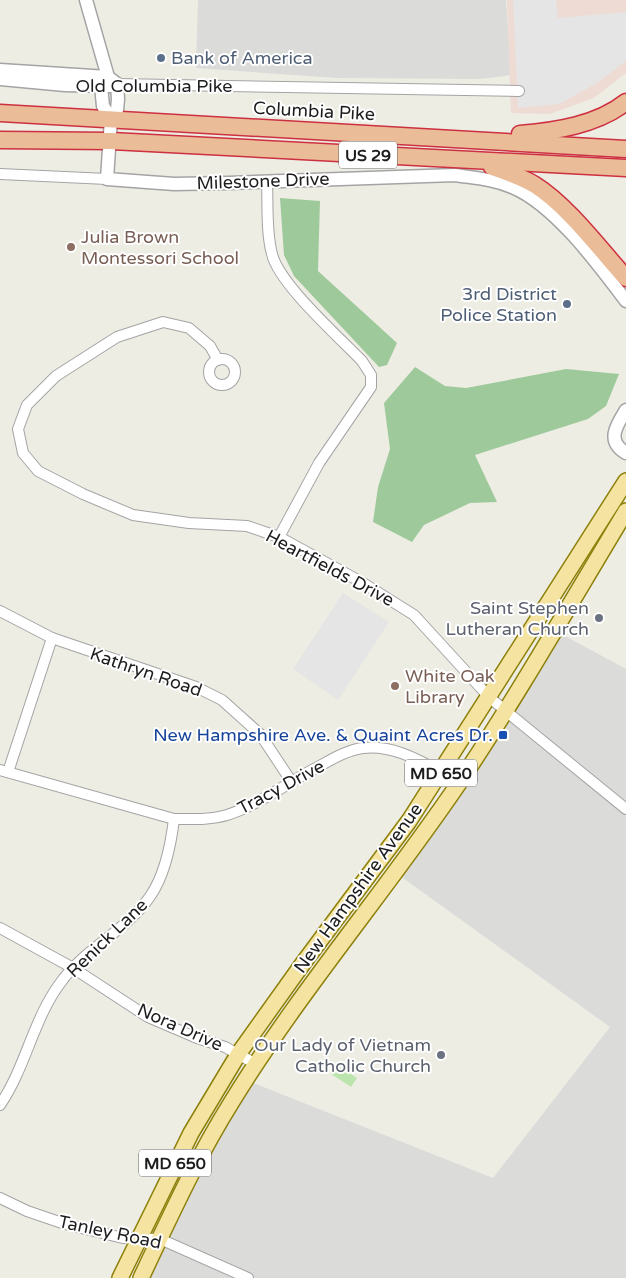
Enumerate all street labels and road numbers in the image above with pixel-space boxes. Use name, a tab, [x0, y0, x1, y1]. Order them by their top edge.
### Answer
street label: Old Columbia Pike	[75, 75, 233, 97]
street label: Columbia Pike	[252, 97, 376, 125]
road number: US 29	[339, 142, 397, 168]
street label: Milestone Drive	[196, 168, 330, 194]
street label: Heartfields Drive	[262, 525, 398, 611]
street label: Kathryn Road	[87, 643, 205, 701]
street label: Tracy Drive	[234, 755, 328, 819]
road number: MD 650	[405, 760, 477, 786]
street label: New Hampshire Avenue	[289, 799, 427, 977]
street label: Renick Lane	[62, 894, 152, 982]
street label: Nora Drive	[134, 998, 226, 1056]
road number: MD 650	[139, 1150, 211, 1176]
street label: Tanley Road	[56, 1210, 164, 1254]

